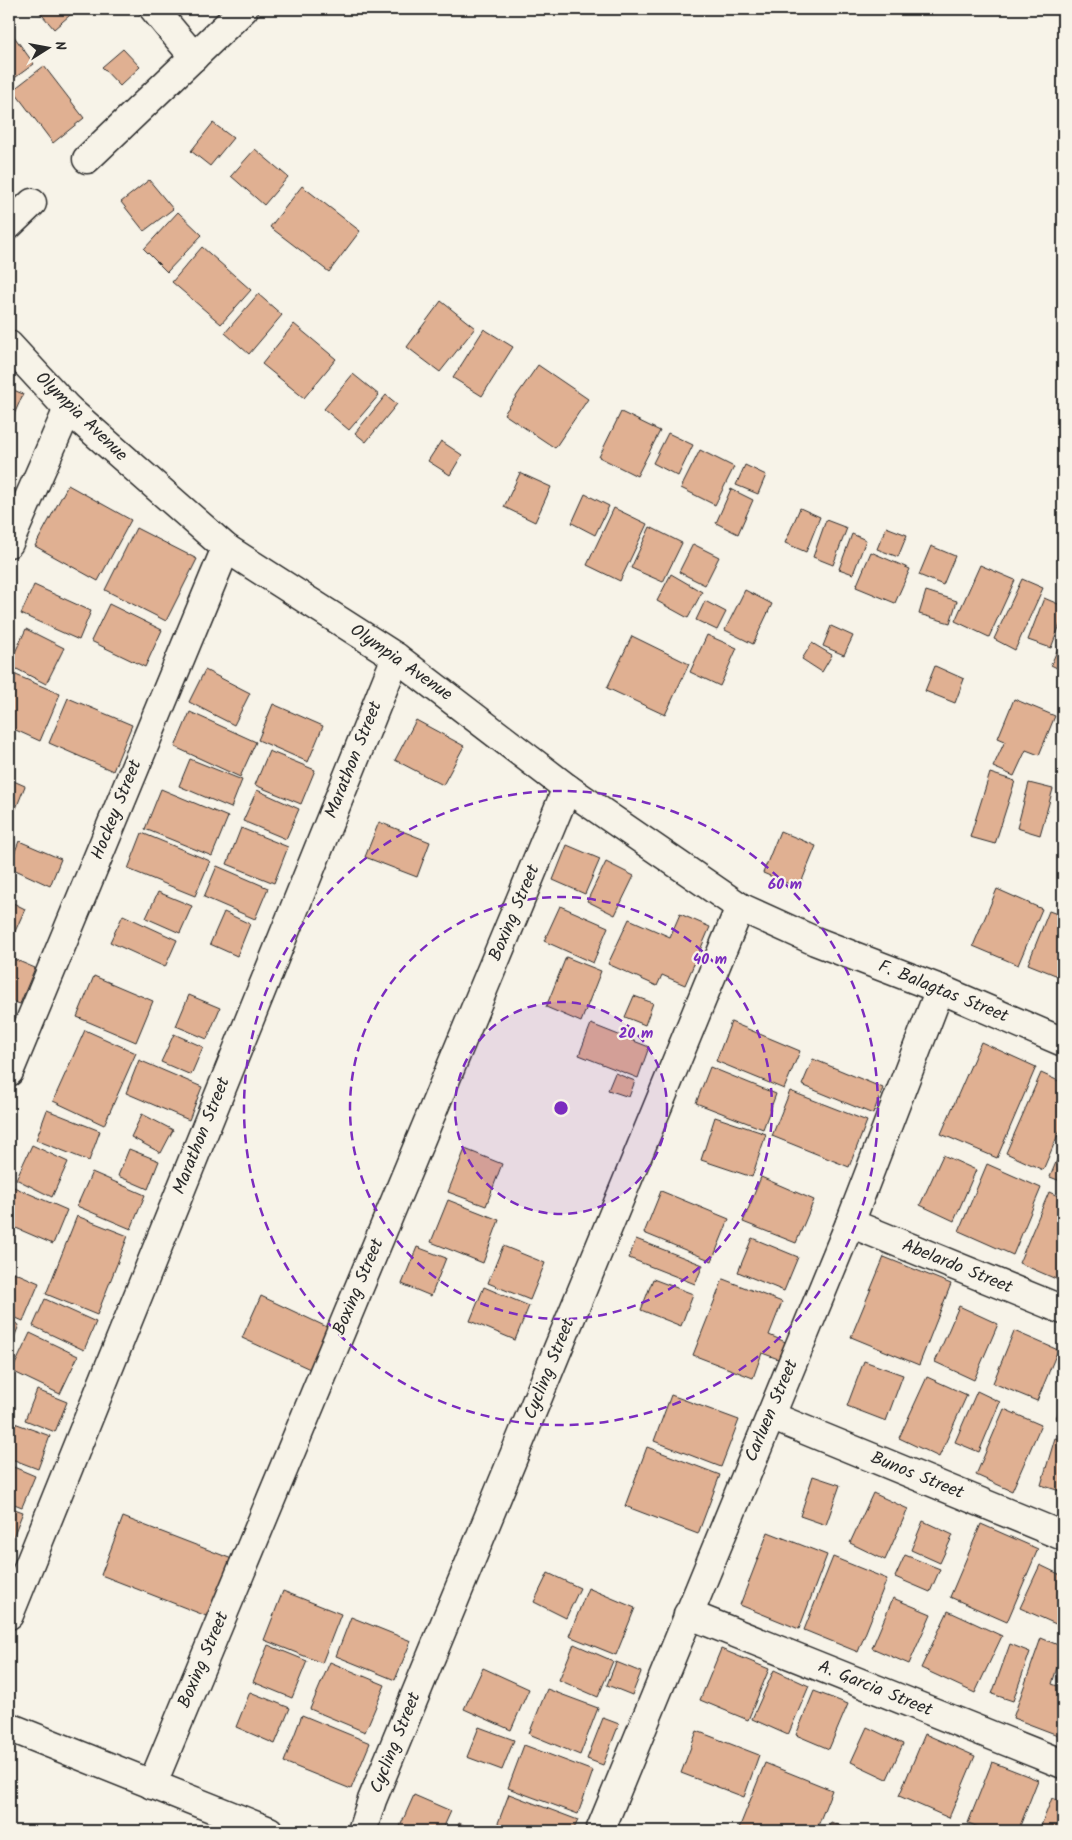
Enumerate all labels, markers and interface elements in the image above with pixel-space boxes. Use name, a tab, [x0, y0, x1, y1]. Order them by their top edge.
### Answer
north arrow	[22, 22, 72, 72]
text: N	[48, 39, 71, 52]
street label: Olympia Avenue	[28, 365, 134, 469]
street label: Olympia Avenue	[344, 617, 458, 709]
street label: Marathon Street	[317, 696, 391, 823]
street label: Hockey Street	[84, 754, 151, 865]
street label: Boxing Street	[482, 859, 549, 966]
text: 60 m	[768, 873, 802, 897]
text: 40 m	[693, 948, 727, 972]
street label: F. Balagtas Street	[874, 953, 1013, 1032]
text: 20 m	[619, 1022, 653, 1046]
street label: Marathon Street	[165, 1072, 239, 1199]
centre of rings	[552, 1099, 570, 1117]
street label: Abelardo Street	[897, 1232, 1018, 1303]
street label: Boxing Street	[326, 1233, 393, 1340]
street label: Cycling Street	[517, 1313, 584, 1424]
street label: Carluen Street	[737, 1354, 807, 1467]
street label: Bunos Street	[866, 1444, 969, 1508]
street label: Boxing Street	[171, 1606, 238, 1713]
street label: A. Garcia Street	[813, 1653, 938, 1726]
street label: Cycling Street	[363, 1687, 430, 1798]

